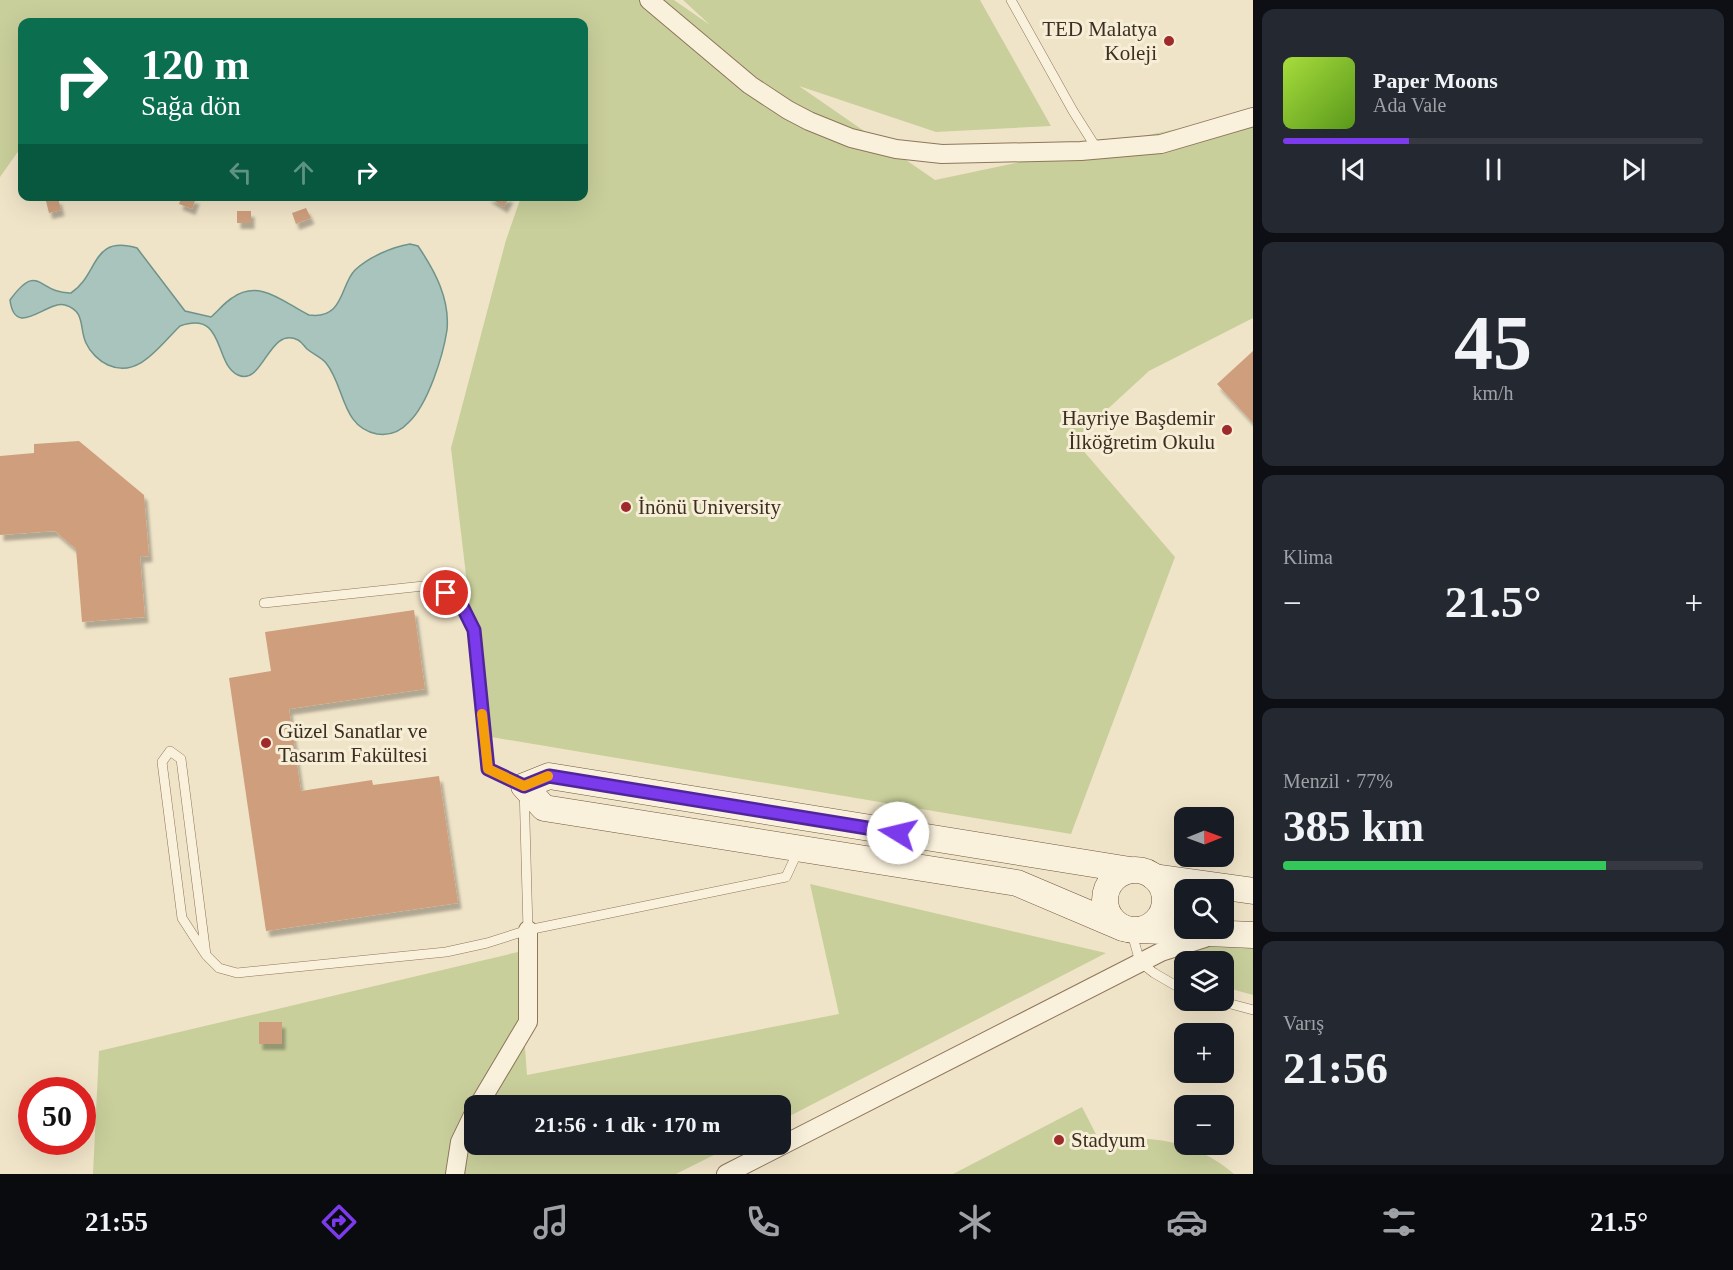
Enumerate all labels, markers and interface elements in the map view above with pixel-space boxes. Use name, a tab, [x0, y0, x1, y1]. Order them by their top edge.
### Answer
place label: TED Malatya Koleji	[1042, 17, 1158, 65]
marker: TED Malatya Koleji	[1162, 34, 1176, 48]
icon: right	[42, 42, 120, 120]
text: 120 m	[141, 42, 250, 88]
text: Paper Moons	[1373, 68, 1498, 93]
text: Sağa dön	[141, 91, 241, 121]
text: Ada Vale	[1373, 94, 1447, 116]
icon: previous	[1337, 153, 1370, 186]
icon: pause	[1477, 153, 1510, 186]
icon: next	[1617, 153, 1650, 186]
icon: left	[224, 156, 257, 189]
icon: ahead	[287, 156, 320, 189]
icon: right	[350, 156, 383, 189]
text: 45	[1454, 299, 1532, 386]
text: km/h	[1472, 382, 1514, 404]
place label: Hayriye Başdemir İlköğretim Okulu	[1062, 406, 1215, 454]
marker: Hayriye Başdemir İlköğretim Okulu	[1220, 423, 1234, 437]
place label: İnönü University	[638, 495, 781, 519]
marker: İnönü University	[619, 500, 633, 514]
text: Klima	[1283, 546, 1333, 568]
pin	[420, 567, 471, 618]
icon: arrive	[429, 576, 462, 609]
text: 21.5°	[1445, 577, 1541, 627]
text: −	[1283, 585, 1302, 621]
text: +	[1684, 585, 1703, 621]
place label: Güzel Sanatlar ve Tasarım Fakültesi	[278, 719, 428, 767]
marker: Güzel Sanatlar ve Tasarım Fakültesi	[259, 736, 273, 750]
text: Menzil · 77%	[1283, 770, 1393, 792]
position arrow	[866, 801, 930, 865]
text: 385 km	[1283, 801, 1424, 851]
north arrow	[1174, 807, 1234, 867]
map controls	[1174, 807, 1234, 1155]
button: search	[1174, 879, 1234, 939]
button: layers	[1174, 951, 1234, 1011]
text: Varış	[1283, 1012, 1324, 1034]
button: +	[1174, 1023, 1234, 1083]
text: 21:56	[1283, 1043, 1388, 1093]
speed limit sign: 50	[18, 1077, 96, 1155]
button: −	[1174, 1095, 1234, 1155]
text: 21:56 · 1 dk · 170 m	[535, 1112, 720, 1137]
place label: Stadyum	[1071, 1128, 1146, 1152]
marker: Stadyum	[1052, 1133, 1066, 1147]
icon: directions	[318, 1201, 360, 1243]
icon: music	[530, 1201, 572, 1243]
icon: phone	[742, 1201, 784, 1243]
icon: climate	[954, 1201, 996, 1243]
icon: car	[1166, 1201, 1208, 1243]
icon: filters	[1378, 1201, 1420, 1243]
text: 21:55	[85, 1207, 148, 1237]
text: 21.5°	[1590, 1207, 1648, 1237]

